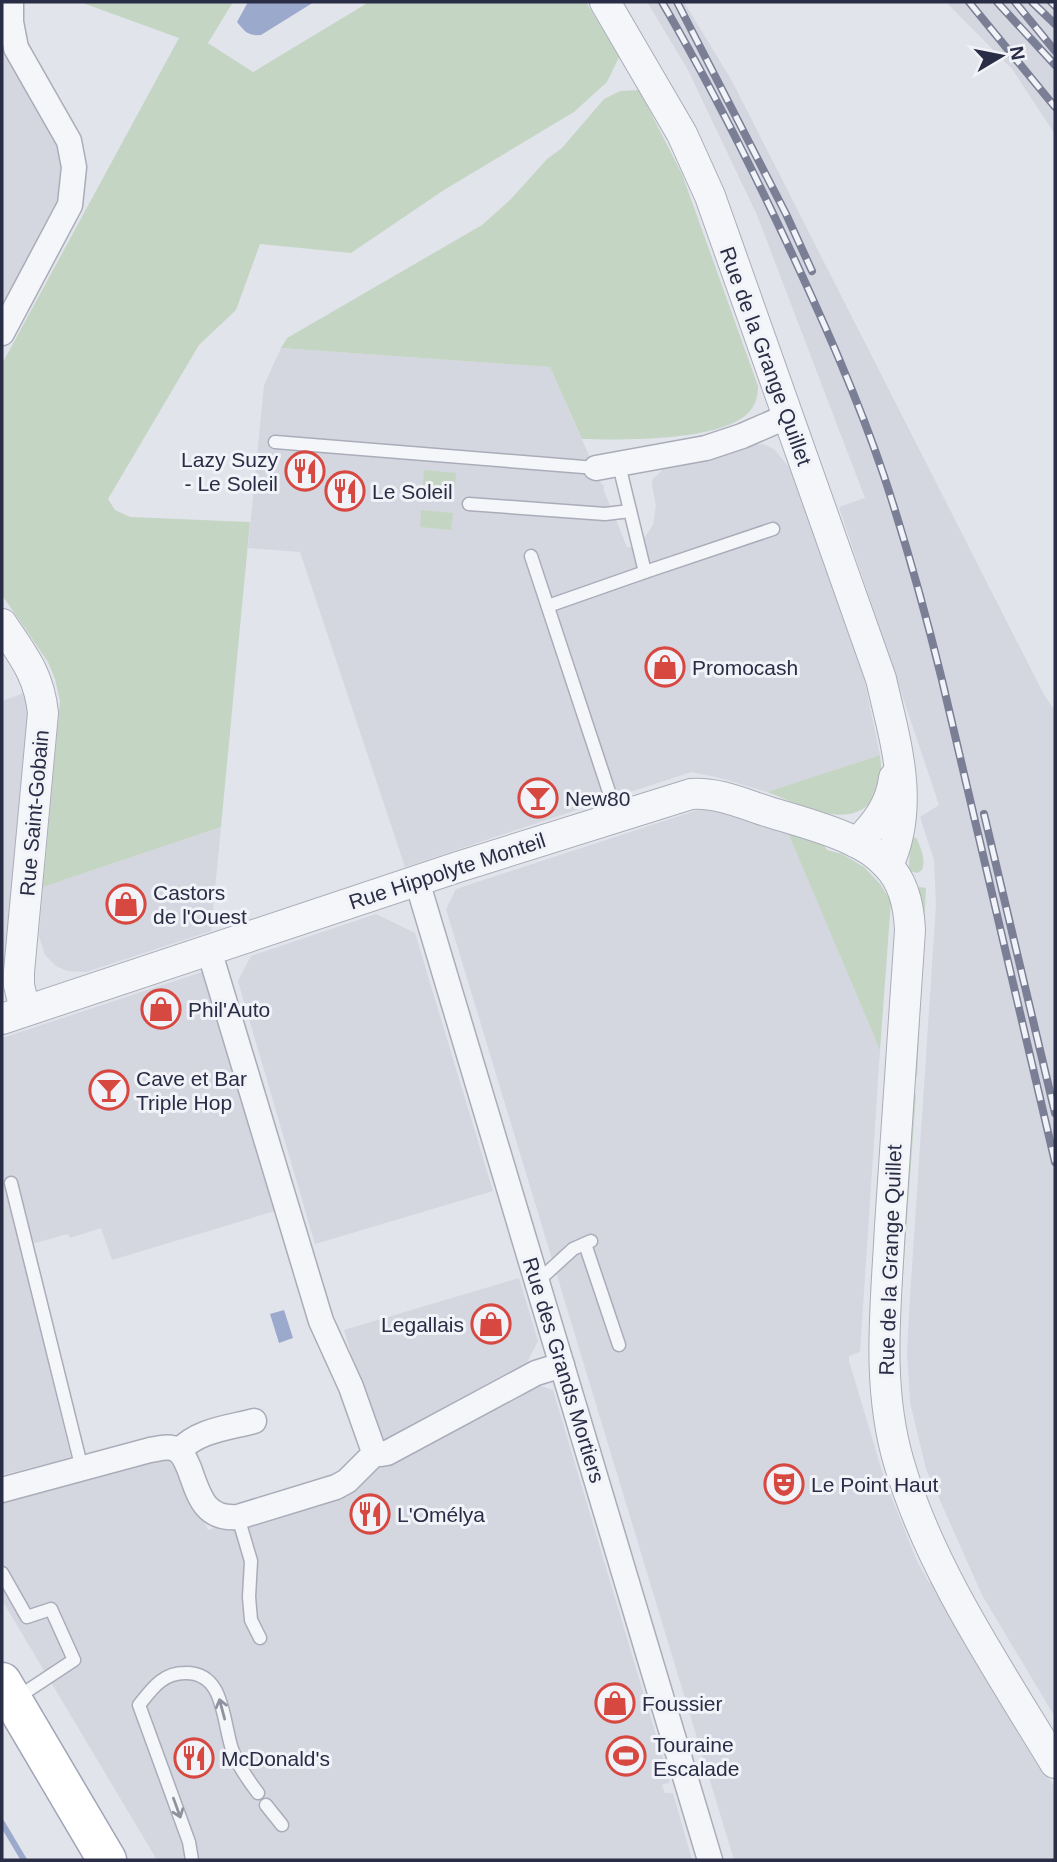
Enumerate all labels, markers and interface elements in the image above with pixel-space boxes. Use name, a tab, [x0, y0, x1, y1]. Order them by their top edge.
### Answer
north arrow	[966, 21, 1036, 91]
text: N	[1006, 45, 1029, 62]
street label: Rue de la Grange Quillet	[716, 243, 816, 469]
place label: Lazy Suzy - Le Soleil	[181, 448, 278, 495]
restaurant icon: Lazy Suzy - Le Soleil	[284, 450, 326, 492]
restaurant icon: Le Soleil	[324, 470, 366, 512]
place label: Le Soleil	[372, 480, 453, 503]
shop icon: Promocash	[644, 646, 686, 688]
place label: Promocash	[692, 656, 798, 679]
street label: Rue Saint-Gobain	[15, 729, 53, 897]
bar icon: New80	[517, 777, 559, 819]
place label: New80	[565, 787, 630, 810]
street label: Rue Hippolyte Monteil	[346, 828, 548, 914]
place label: Castors de l'Ouest	[153, 881, 247, 928]
shop icon: Castors de l'Ouest	[105, 883, 147, 925]
shop icon: Phil'Auto	[140, 988, 182, 1030]
place label: Phil'Auto	[188, 998, 270, 1021]
place label: Cave et Bar Triple Hop	[136, 1067, 247, 1114]
bar icon: Cave et Bar Triple Hop	[88, 1069, 130, 1111]
street label: Rue de la Grange Quillet	[874, 1144, 906, 1376]
street label: Rue des Grands Mortiers	[519, 1254, 609, 1486]
shop icon: Legallais	[470, 1303, 512, 1345]
place label: Legallais	[381, 1313, 464, 1336]
theatre icon: Le Point Haut	[763, 1463, 805, 1505]
place label: Le Point Haut	[811, 1473, 938, 1496]
restaurant icon: L'Omélya	[349, 1493, 391, 1535]
place label: L'Omélya	[397, 1503, 485, 1526]
shop icon: Foussier	[594, 1682, 636, 1724]
place label: Foussier	[642, 1692, 723, 1715]
one-way arrow	[214, 1698, 227, 1720]
place label: Touraine Escalade	[653, 1733, 739, 1780]
sports icon: Touraine Escalade	[605, 1735, 647, 1777]
restaurant icon: McDonald's	[173, 1737, 215, 1779]
place label: McDonald's	[221, 1747, 330, 1770]
one-way arrow	[172, 1797, 184, 1819]

